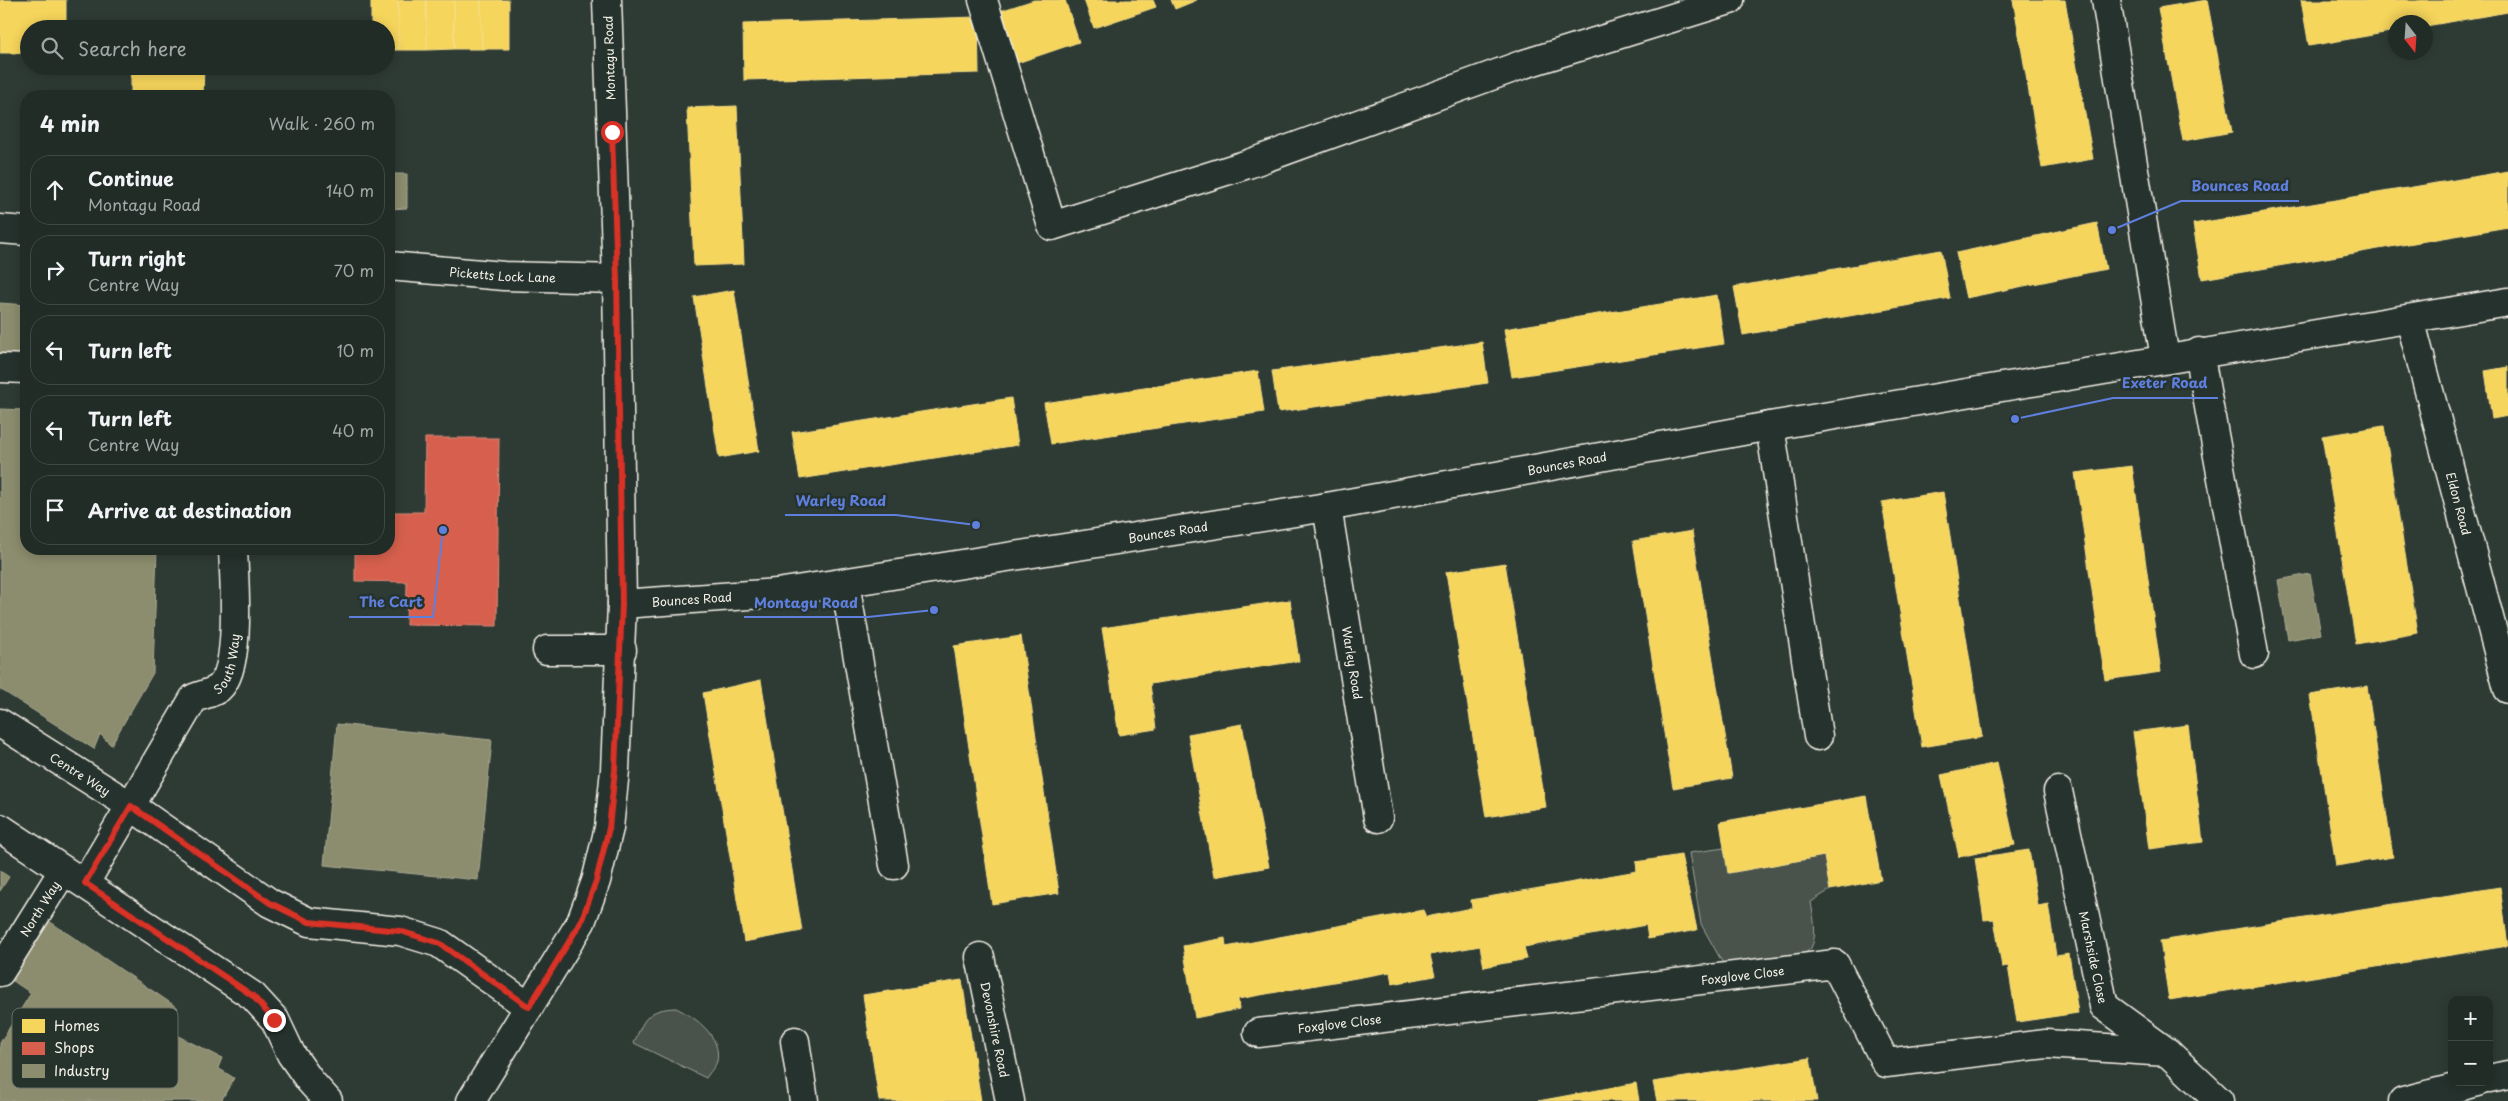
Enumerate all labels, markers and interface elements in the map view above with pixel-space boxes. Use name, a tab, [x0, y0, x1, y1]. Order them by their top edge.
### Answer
street label: Montagu Road	[599, 15, 619, 101]
north arrow	[2388, 15, 2433, 60]
search box	[20, 20, 395, 75]
icon: search	[38, 34, 66, 62]
text: Search here	[78, 34, 187, 62]
text: 4 min	[40, 107, 100, 139]
text: Walk · 260 m	[269, 111, 375, 135]
route start	[601, 121, 624, 144]
text: Continue	[88, 164, 174, 192]
callout: Bounces Road	[2181, 172, 2299, 201]
text: Bounces Road	[2191, 175, 2289, 196]
icon: ahead	[41, 176, 69, 204]
text: 140 m	[326, 178, 374, 202]
text: Montagu Road	[88, 192, 201, 216]
text: Turn right	[88, 244, 186, 272]
icon: right	[41, 256, 69, 284]
text: 70 m	[334, 258, 374, 282]
street label: Picketts Lock Lane	[449, 262, 556, 286]
text: Centre Way	[88, 272, 179, 296]
icon: left	[41, 336, 69, 364]
text: Turn left	[88, 336, 172, 364]
text: 10 m	[337, 338, 374, 362]
callout: Exeter Road	[2113, 369, 2218, 398]
text: Exeter Road	[2122, 372, 2208, 393]
text: Turn left	[88, 404, 172, 432]
icon: left	[41, 416, 69, 444]
text: 40 m	[332, 418, 374, 442]
text: Centre Way	[88, 432, 179, 456]
street label: Bounces Road	[1526, 447, 1608, 479]
street label: Eldon Road	[2442, 470, 2476, 537]
callout: Warley Road	[785, 486, 896, 515]
text: Warley Road	[796, 490, 887, 511]
icon: arrive	[41, 496, 69, 524]
text: Arrive at destination	[88, 496, 292, 524]
street label: Bounces Road	[1127, 517, 1209, 547]
street label: Bounces Road	[651, 587, 733, 611]
callout: The Cart	[349, 588, 433, 617]
callout: Montagu Road	[744, 588, 868, 617]
text: The Cart	[359, 591, 423, 612]
text: Montagu Road	[754, 592, 858, 613]
street label: Warley Road	[1338, 625, 1367, 701]
street label: South Way	[210, 633, 244, 698]
street label: Centre Way	[46, 748, 114, 800]
street label: North Way	[15, 877, 64, 940]
street label: Marshside Close	[2075, 909, 2112, 1005]
street label: Foxglove Close	[1700, 961, 1785, 989]
street label: Devonshire Road	[976, 980, 1014, 1079]
map controls	[2448, 996, 2493, 1086]
button: +	[2448, 996, 2493, 1041]
legend	[12, 1008, 178, 1088]
route end	[263, 1009, 286, 1032]
street label: Foxglove Close	[1297, 1009, 1382, 1037]
text: Homes	[54, 1015, 100, 1036]
text: Shops	[54, 1037, 94, 1058]
button: −	[2448, 1041, 2493, 1086]
text: Industry	[54, 1060, 109, 1081]

